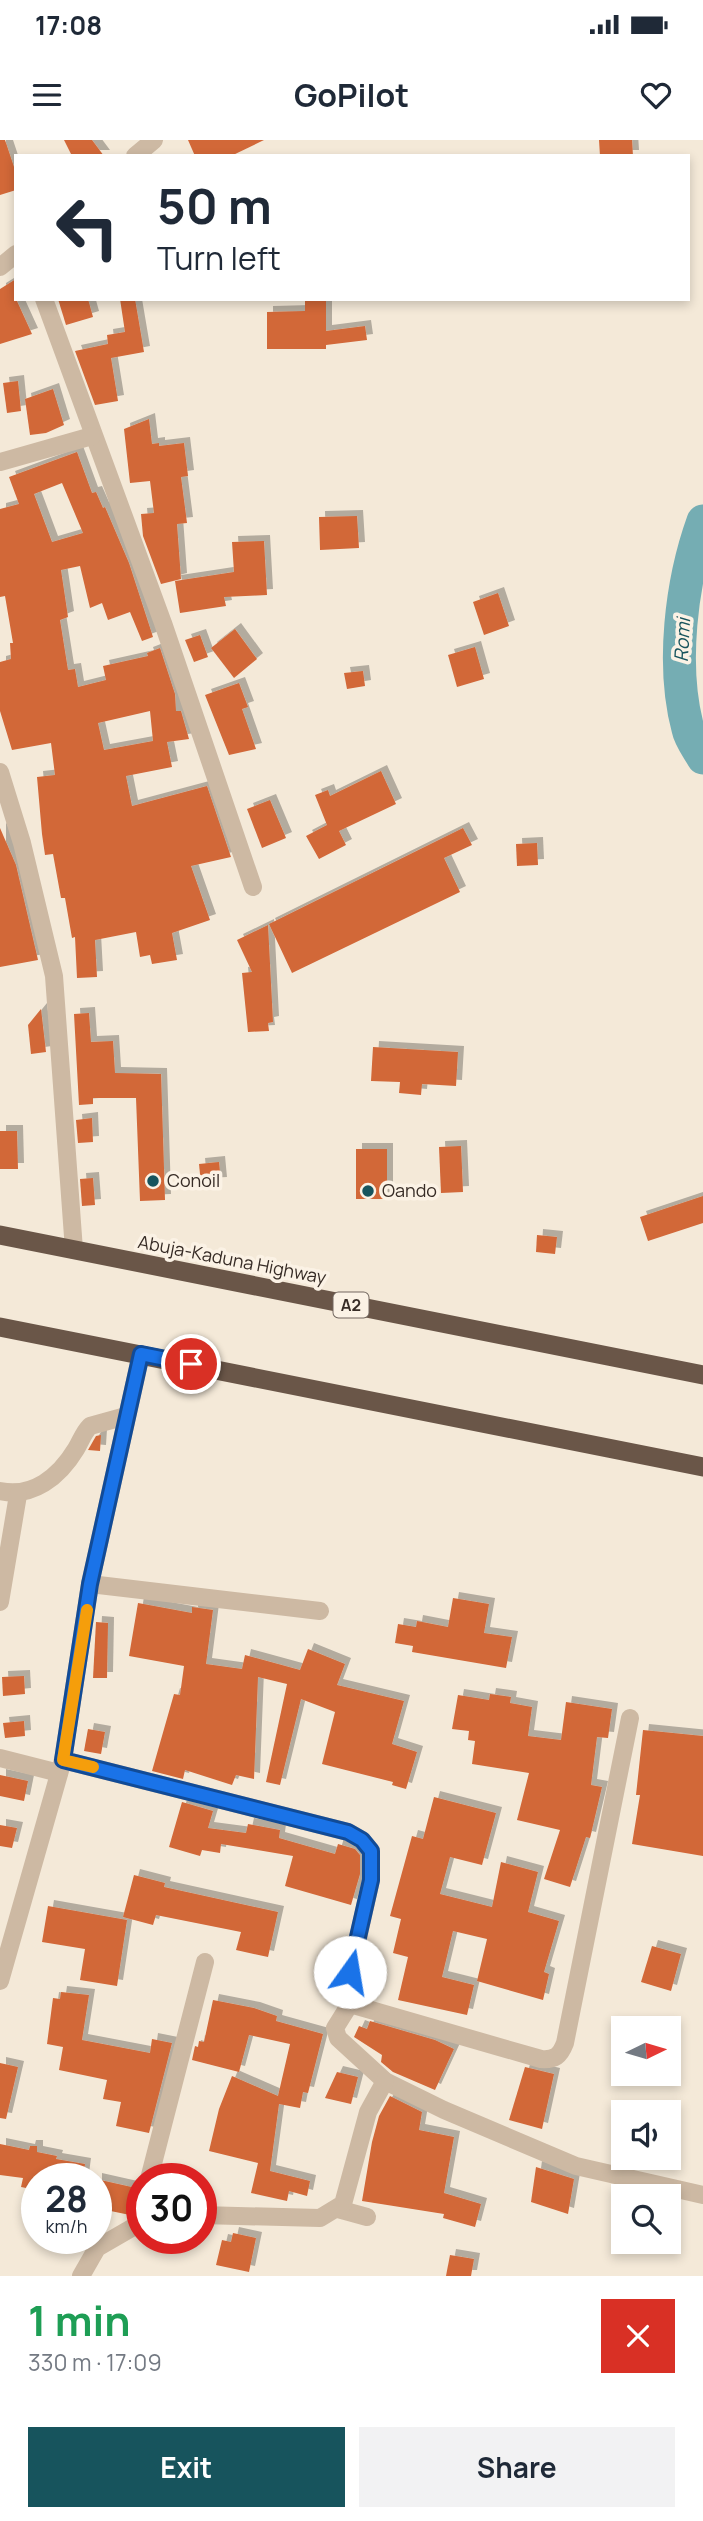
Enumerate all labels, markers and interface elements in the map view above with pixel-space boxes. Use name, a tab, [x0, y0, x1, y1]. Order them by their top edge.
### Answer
text: 17:08	[35, 7, 102, 43]
text: GoPilot	[294, 73, 409, 117]
icon: menu	[28, 76, 66, 114]
icon: heart	[637, 76, 675, 114]
text: 50 m	[157, 172, 272, 239]
icon: left	[42, 182, 133, 273]
text: Turn left	[157, 236, 281, 280]
water label: Romi	[668, 615, 696, 663]
place label: Conoil	[167, 1168, 220, 1192]
marker: Conoil	[145, 1173, 161, 1189]
place label: Oando	[382, 1178, 437, 1202]
marker: Oando	[360, 1183, 376, 1199]
street label: Abuja-Kaduna Highway	[136, 1229, 329, 1289]
road number: A2	[334, 1292, 368, 1317]
pin	[161, 1334, 221, 1394]
icon: arrive	[172, 1345, 210, 1383]
position arrow	[313, 1935, 387, 2009]
north arrow	[611, 2016, 681, 2086]
map controls	[611, 2016, 681, 2254]
button: sound	[611, 2100, 681, 2170]
speed limit sign: 30	[126, 2163, 217, 2254]
text: 28	[45, 2175, 88, 2223]
button: search	[611, 2184, 681, 2254]
text: km/h	[46, 2214, 87, 2238]
text: 1 min	[28, 2291, 131, 2349]
button: close	[601, 2299, 675, 2373]
text: 330 m · 17:09	[28, 2346, 162, 2378]
button: Exit	[28, 2427, 345, 2507]
button: Share	[359, 2427, 675, 2507]

